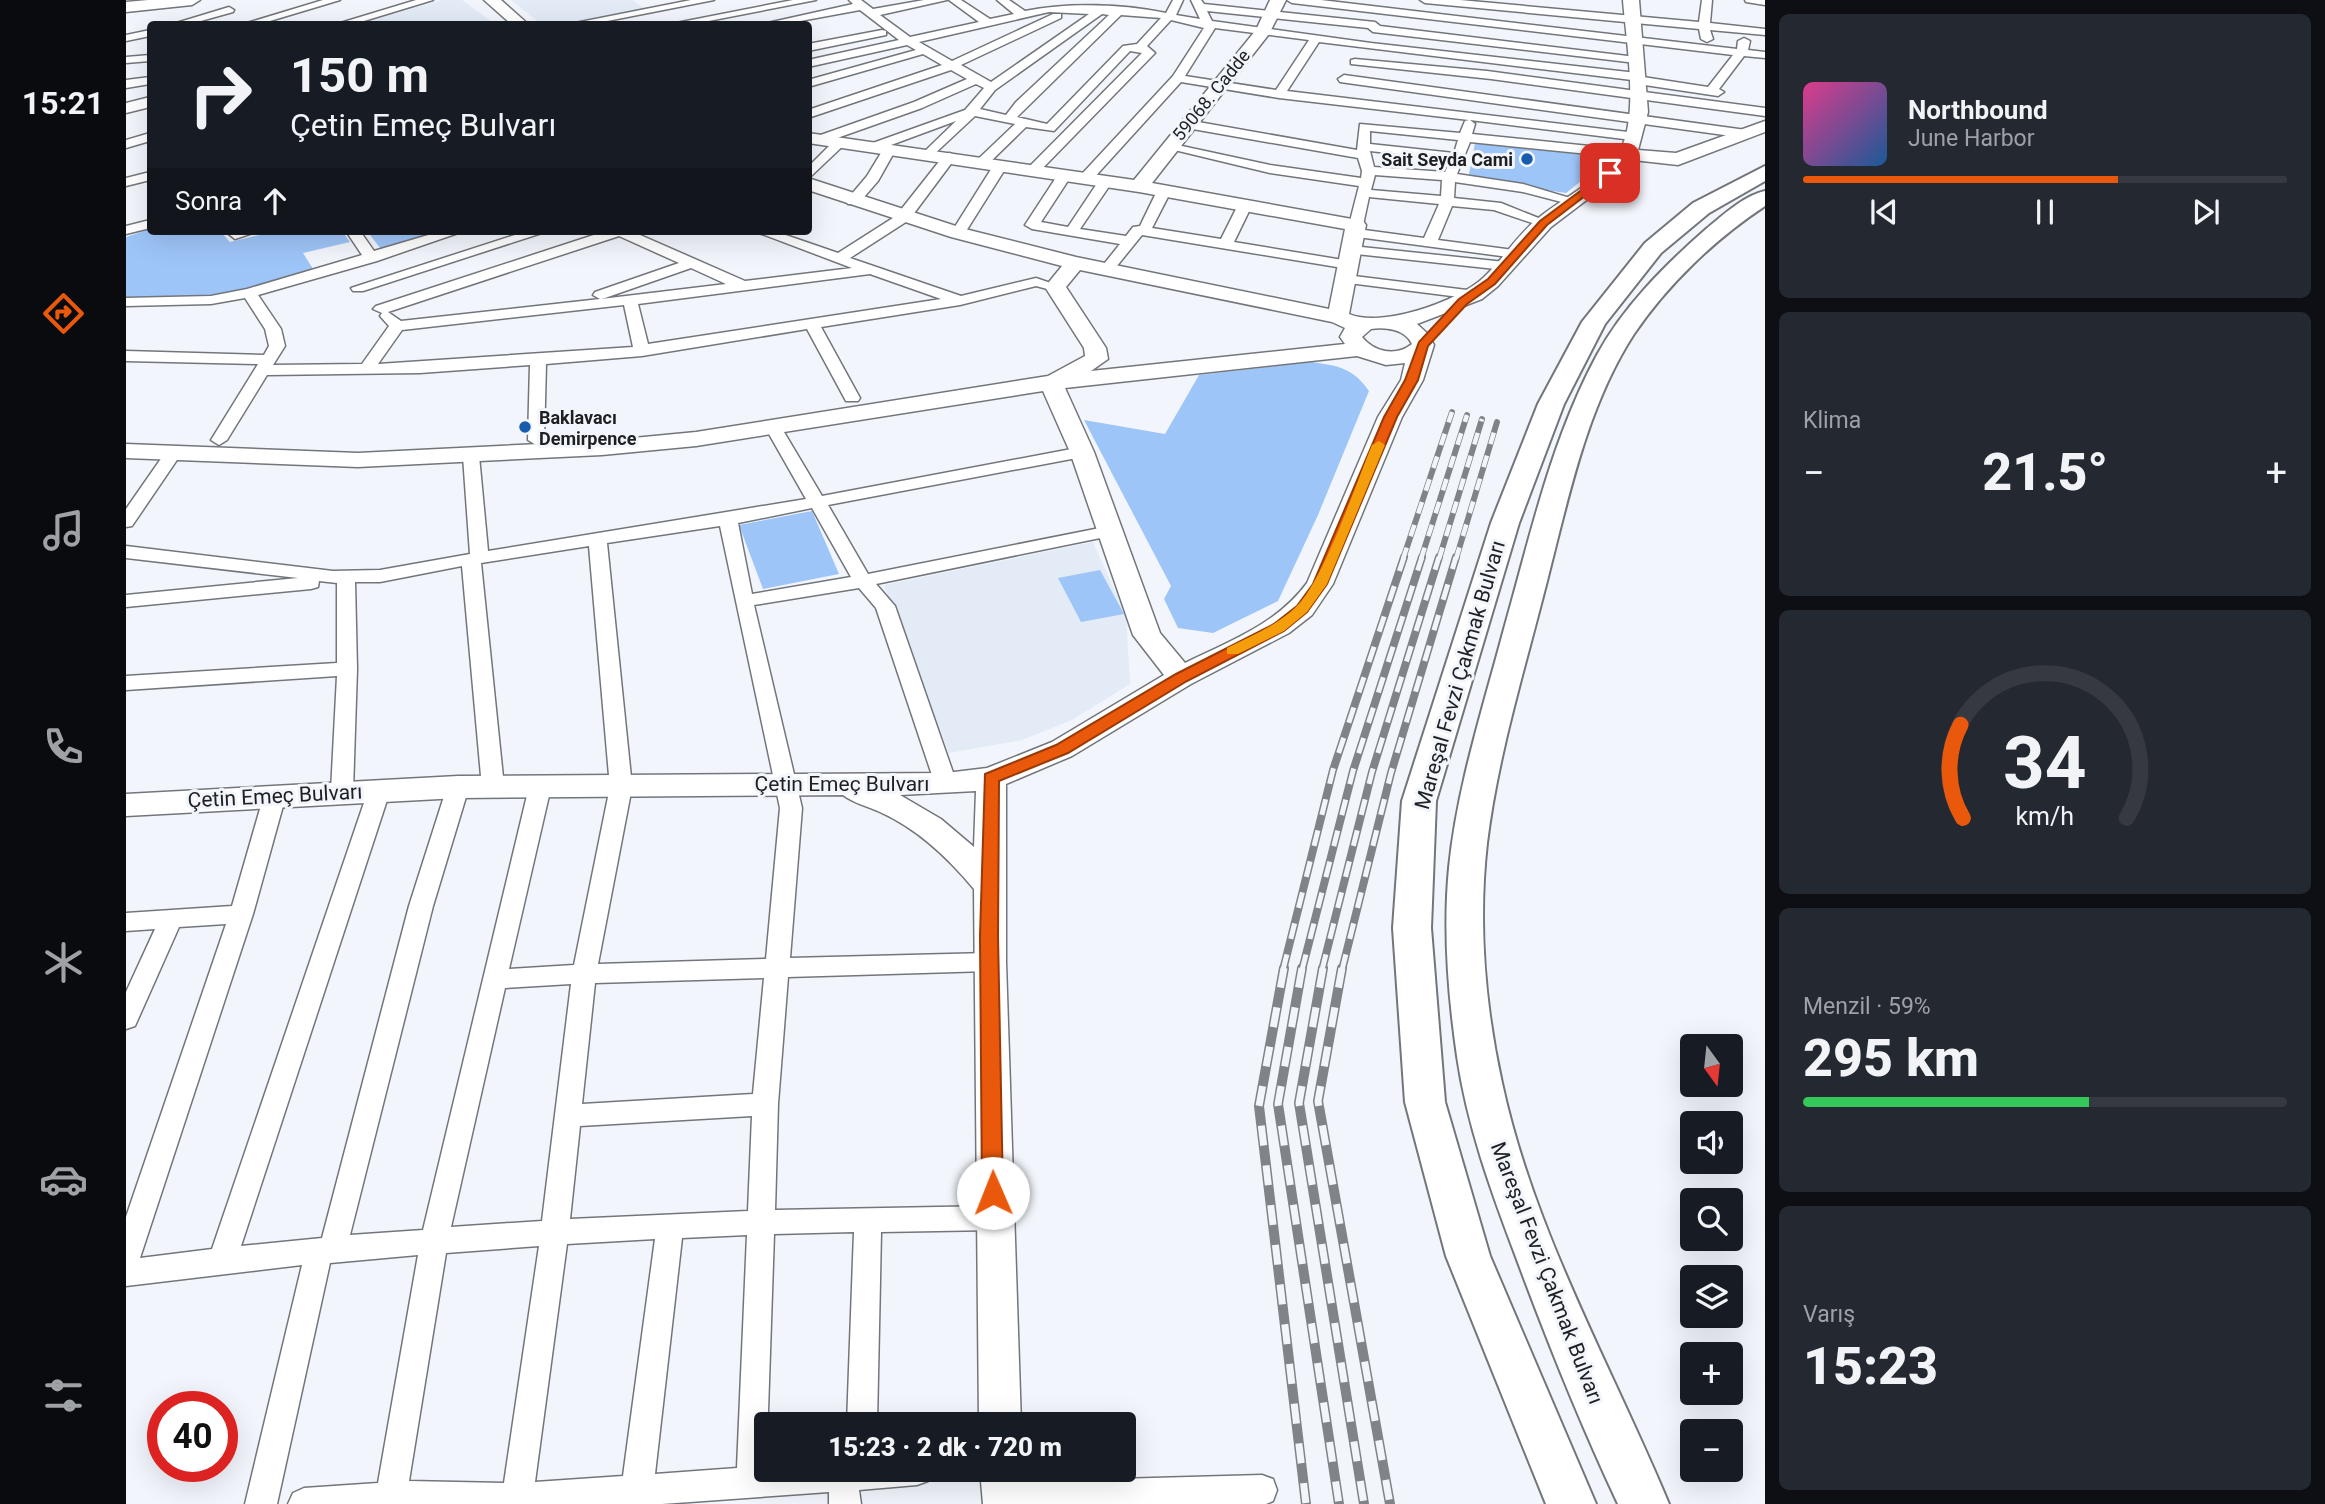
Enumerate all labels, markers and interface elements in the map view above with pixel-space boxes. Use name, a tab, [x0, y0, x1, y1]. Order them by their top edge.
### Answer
street label: 59068. Cadde	[1168, 45, 1254, 145]
text: 150 m	[290, 47, 429, 104]
icon: right	[175, 49, 266, 140]
text: 15:21	[22, 84, 104, 122]
text: Northbound	[1908, 95, 2048, 125]
text: Çetin Emeç Bulvarı	[290, 106, 556, 144]
text: June Harbor	[1908, 125, 2035, 152]
pin	[1580, 143, 1640, 203]
place label: Sait Seyda Cami	[1381, 149, 1513, 170]
marker: Sait Seyda Cami	[1519, 151, 1535, 167]
icon: arrive	[1591, 154, 1629, 192]
icon: ahead	[256, 182, 294, 220]
text: Sonra	[175, 186, 242, 216]
icon: previous	[1865, 193, 1903, 231]
icon: pause	[2026, 193, 2064, 231]
icon: next	[2187, 193, 2225, 231]
icon: directions	[39, 289, 88, 338]
place label: Baklavacı Demirpence	[539, 407, 637, 449]
text: Klima	[1803, 407, 1861, 434]
marker: Baklavacı Demirpence	[517, 419, 533, 435]
text: 21.5°	[1982, 442, 2108, 503]
text: −	[1803, 451, 1825, 495]
text: +	[2265, 451, 2287, 495]
icon: music	[39, 506, 88, 555]
street label: Mareşal Fevzi Çakmak Bulvarı	[1410, 538, 1510, 812]
text: 34	[2003, 720, 2087, 806]
icon: phone	[39, 722, 88, 771]
street label: Çetin Emeç Bulvarı	[755, 772, 929, 796]
street label: Çetin Emeç Bulvarı	[187, 779, 363, 813]
text: km/h	[2016, 802, 2074, 831]
icon: climate	[39, 938, 88, 987]
text: Menzil · 59%	[1803, 993, 1931, 1020]
text: 295 km	[1803, 1028, 1979, 1089]
north arrow	[1680, 1034, 1743, 1097]
map controls	[1680, 1034, 1743, 1482]
button: sound	[1680, 1111, 1743, 1174]
street label: Mareşal Fevzi Çakmak Bulvarı	[1486, 1139, 1608, 1407]
icon: car	[39, 1155, 88, 1204]
position arrow	[956, 1156, 1030, 1230]
button: search	[1680, 1188, 1743, 1251]
button: layers	[1680, 1265, 1743, 1328]
text: Varış	[1803, 1301, 1855, 1328]
text: 15:23	[1803, 1336, 1938, 1397]
button: +	[1680, 1342, 1743, 1405]
icon: filters	[39, 1371, 88, 1420]
speed limit sign: 40	[147, 1391, 238, 1482]
button: −	[1680, 1419, 1743, 1482]
text: 15:23 · 2 dk · 720 m	[828, 1432, 1062, 1462]

